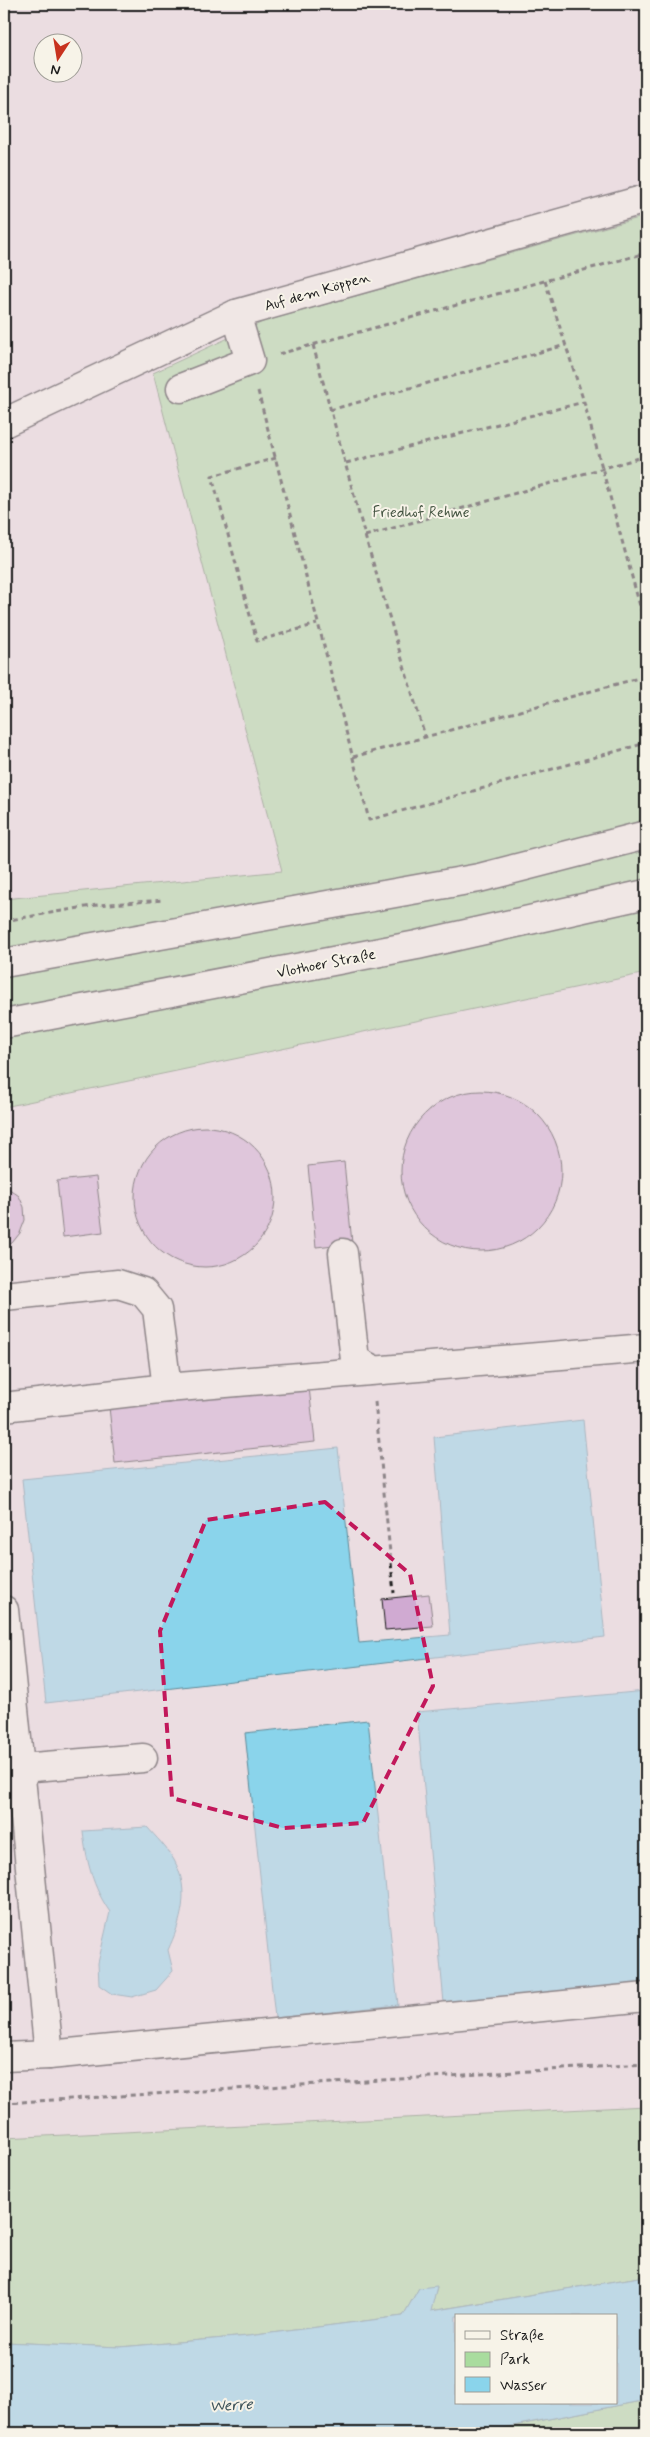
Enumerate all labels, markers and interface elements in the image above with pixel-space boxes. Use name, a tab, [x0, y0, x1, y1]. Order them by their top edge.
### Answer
north arrow	[32, 32, 82, 82]
text: N	[49, 60, 62, 80]
street label: Auf dem Köppen	[262, 267, 373, 317]
park label: Friedhof Rehme	[372, 503, 470, 523]
street label: Vlothoer Straße	[275, 945, 377, 983]
legend	[455, 2314, 618, 2404]
text: Straße	[500, 2326, 544, 2346]
text: Park	[500, 2350, 530, 2370]
text: Wasser	[500, 2376, 547, 2396]
water label: Werre	[209, 2394, 254, 2417]

